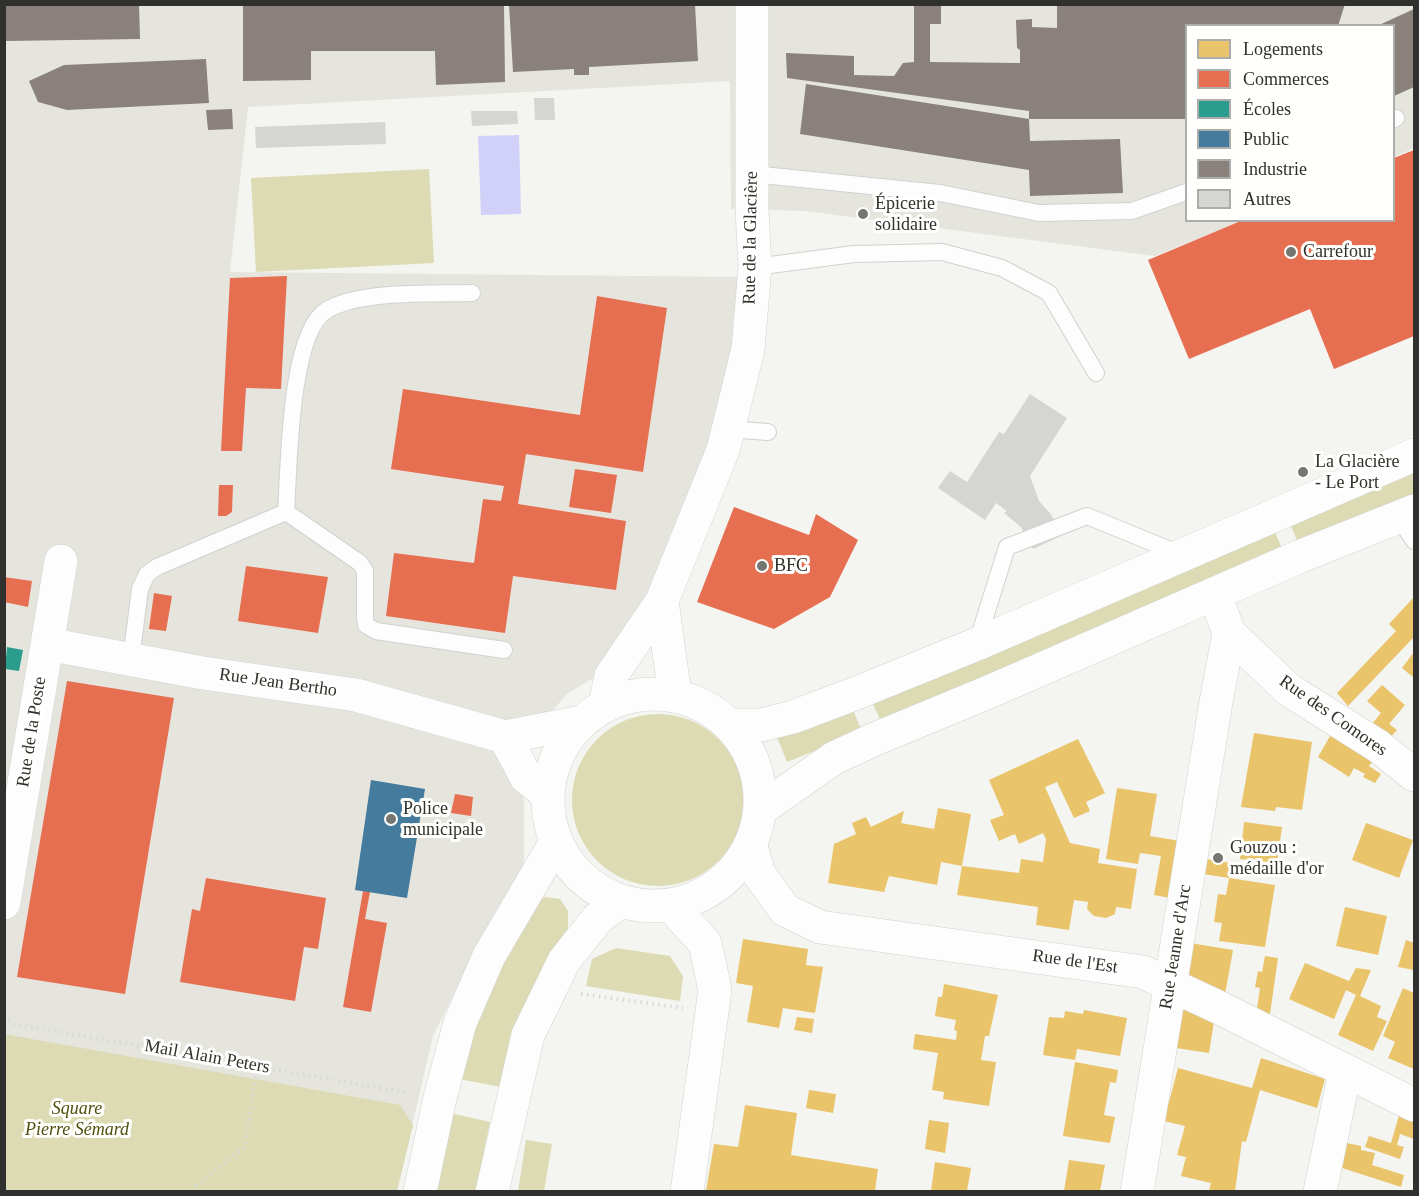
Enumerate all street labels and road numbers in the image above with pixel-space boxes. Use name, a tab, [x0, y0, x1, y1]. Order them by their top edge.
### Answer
street label: Rue de la Glacière	[739, 171, 763, 305]
street label: Rue Jean Bertho	[218, 664, 338, 702]
street label: Rue des Comores	[1275, 671, 1391, 761]
street label: Rue de la Poste	[13, 675, 51, 789]
street label: Rue Jeanne d'Arc	[1155, 883, 1197, 1011]
street label: Rue de l'Est	[1031, 945, 1119, 979]
street label: Mail Alain Peters	[143, 1035, 271, 1079]

